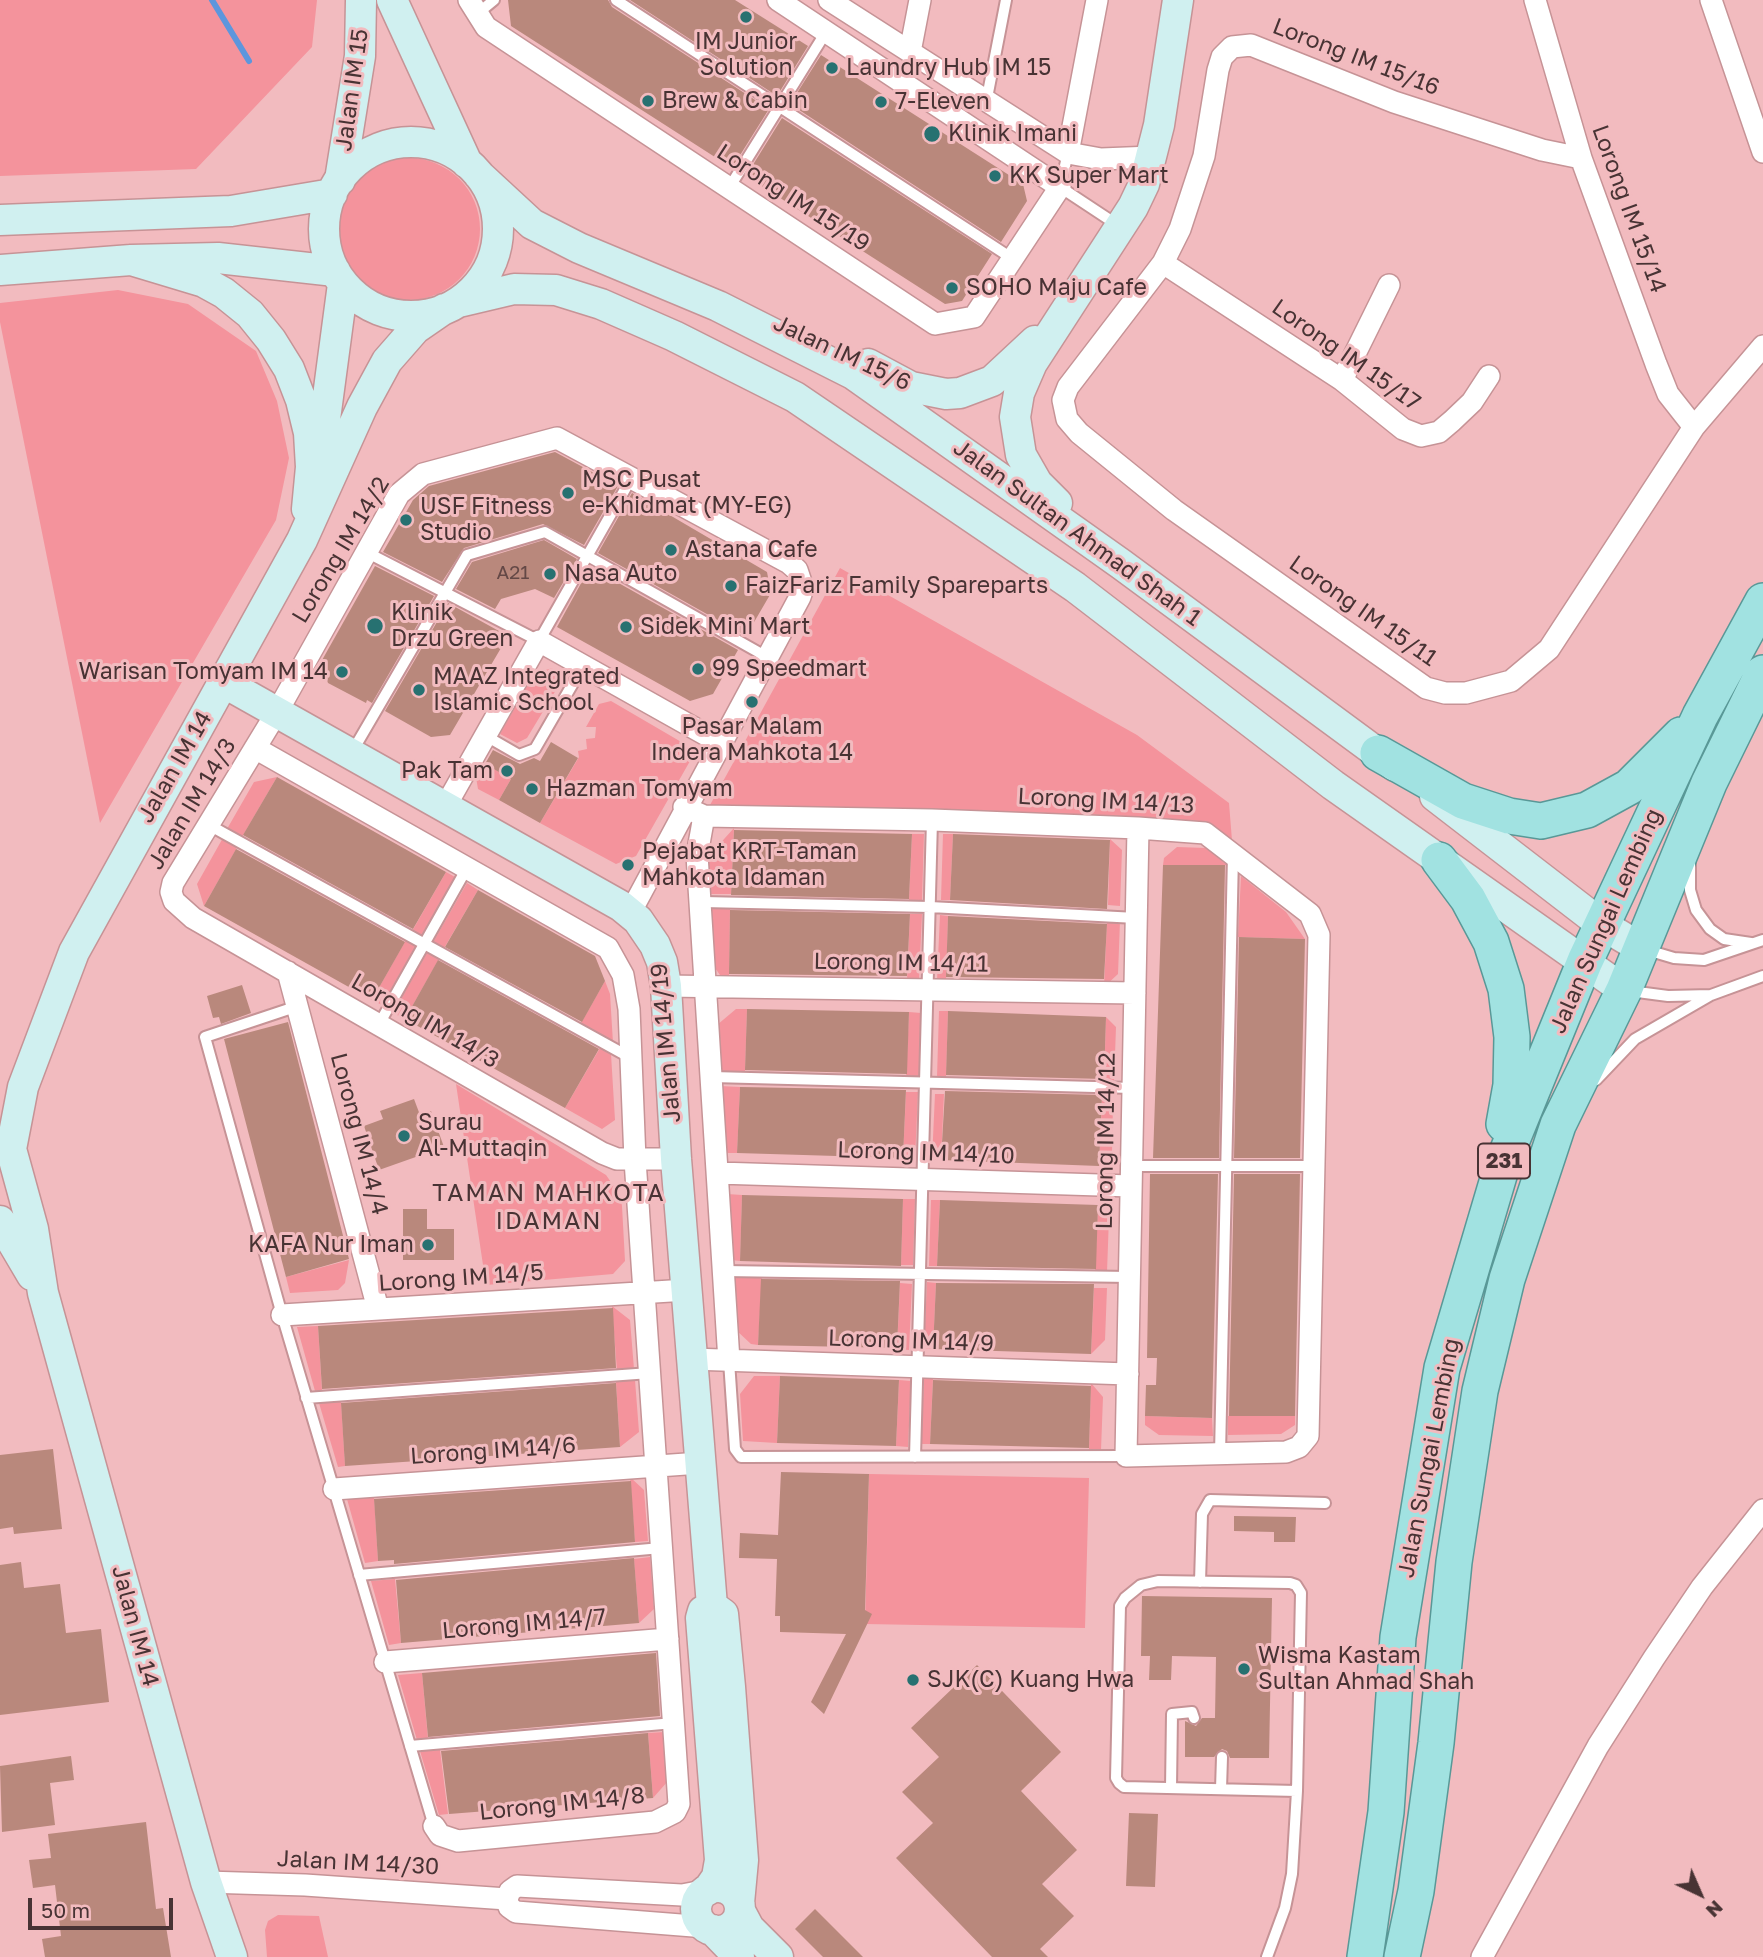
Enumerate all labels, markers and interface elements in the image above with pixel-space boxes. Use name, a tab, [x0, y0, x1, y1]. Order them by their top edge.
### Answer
marker: IM Junior Solution	[738, 9, 754, 25]
street label: Lorong IM 15/16	[1269, 12, 1443, 102]
street label: Jalan IM 15	[330, 27, 374, 153]
place label: IM Junior Solution	[695, 28, 797, 82]
place label: Laundry Hub IM 15	[846, 54, 1051, 82]
marker: Laundry Hub IM 15	[824, 60, 840, 76]
place label: Brew & Cabin	[662, 87, 808, 115]
place label: 7-Eleven	[895, 88, 990, 116]
marker: Brew & Cabin	[640, 93, 656, 109]
marker: 7-Eleven	[873, 94, 889, 110]
place label: Klinik Imani	[948, 120, 1077, 148]
street label: Lorong IM 15/14	[1586, 121, 1672, 297]
marker: Klinik Imani	[922, 124, 942, 144]
street label: Lorong IM 15/19	[711, 138, 875, 258]
place label: KK Super Mart	[1009, 162, 1169, 190]
marker: KK Super Mart	[987, 168, 1003, 184]
place label: SOHO Maju Cafe	[966, 274, 1147, 302]
marker: SOHO Maju Cafe	[944, 280, 960, 296]
street label: Lorong IM 15/17	[1266, 294, 1426, 416]
street label: Jalan IM 15/6	[769, 309, 915, 397]
street label: Jalan Sultan Ahmad Shah 1	[948, 434, 1206, 632]
place label: MSC Pusat e-Khidmat (MY-EG)	[582, 466, 792, 520]
street label: Lorong IM 14/2	[287, 472, 395, 628]
marker: MSC Pusat e-Khidmat (MY-EG)	[560, 485, 576, 501]
place label: USF Fitness Studio	[420, 493, 552, 547]
marker: USF Fitness Studio	[398, 512, 414, 528]
place label: Astana Cafe	[685, 536, 818, 564]
marker: Astana Cafe	[663, 542, 679, 558]
street label: Lorong IM 15/11	[1284, 550, 1442, 672]
place label: Nasa Auto	[564, 560, 677, 588]
house number: A21	[497, 562, 529, 584]
marker: Nasa Auto	[542, 566, 558, 582]
place label: FaizFariz Family Spareparts	[745, 572, 1048, 600]
marker: FaizFariz Family Spareparts	[723, 578, 739, 594]
place label: Klinik Drzu Green	[391, 599, 513, 653]
place label: Sidek Mini Mart	[640, 613, 811, 641]
marker: Klinik Drzu Green	[365, 616, 385, 636]
marker: Sidek Mini Mart	[618, 619, 634, 635]
place label: 99 Speedmart	[712, 655, 867, 683]
place label: Warisan Tomyam IM 14	[79, 658, 328, 686]
marker: 99 Speedmart	[690, 661, 706, 677]
place label: MAAZ Integrated Islamic School	[433, 663, 620, 717]
marker: Warisan Tomyam IM 14	[334, 664, 350, 680]
marker: MAAZ Integrated Islamic School	[411, 682, 427, 698]
marker: Pasar Malam Indera Mahkota 14	[744, 694, 760, 710]
street label: Jalan IM 14	[132, 706, 218, 828]
place label: Pasar Malam Indera Mahkota 14	[651, 713, 853, 767]
street label: Jalan IM 14/3	[142, 733, 242, 875]
place label: Pak Tam	[401, 757, 493, 785]
marker: Pak Tam	[499, 763, 515, 779]
place label: Hazman Tomyam	[546, 775, 733, 803]
marker: Hazman Tomyam	[524, 781, 540, 797]
street label: Lorong IM 14/13	[1017, 783, 1195, 819]
street label: Jalan Sungai Lembing	[1544, 804, 1668, 1038]
place label: Pejabat KRT-Taman Mahkota Idaman	[642, 838, 857, 892]
marker: Pejabat KRT-Taman Mahkota Idaman	[620, 857, 636, 873]
street label: Lorong IM 14/11	[813, 948, 989, 978]
street label: Jalan IM 14/19	[645, 962, 687, 1124]
street label: Lorong IM 14/3	[346, 968, 504, 1074]
street label: Lorong IM 14/4	[324, 1050, 394, 1218]
street label: Lorong IM 14/12	[1091, 1052, 1121, 1230]
place label: Surau Al-Muttaqin	[418, 1109, 547, 1163]
marker: Surau Al-Muttaqin	[396, 1128, 412, 1144]
street label: Lorong IM 14/10	[837, 1136, 1015, 1170]
road number: 231	[1478, 1144, 1530, 1178]
district label: TAMAN MAHKOTA IDAMAN	[434, 1179, 664, 1235]
place label: KAFA Nur Iman	[248, 1231, 414, 1259]
marker: KAFA Nur Iman	[420, 1237, 436, 1253]
street label: Lorong IM 14/5	[377, 1258, 545, 1298]
street label: Lorong IM 14/9	[827, 1324, 995, 1358]
street label: Jalan Sungai Lembing	[1392, 1336, 1466, 1580]
street label: Lorong IM 14/6	[409, 1431, 577, 1471]
street label: Jalan IM 14	[106, 1563, 164, 1689]
street label: Lorong IM 14/7	[441, 1603, 607, 1645]
place label: Wisma Kastam Sultan Ahmad Shah	[1258, 1642, 1474, 1696]
marker: Wisma Kastam Sultan Ahmad Shah	[1236, 1661, 1252, 1677]
place label: SJK(C) Kuang Hwa	[927, 1666, 1134, 1694]
marker: SJK(C) Kuang Hwa	[905, 1672, 921, 1688]
street label: Lorong IM 14/8	[478, 1782, 646, 1826]
street label: Jalan IM 14/30	[276, 1845, 440, 1881]
north arrow	[1665, 1859, 1735, 1929]
scale bar	[32, 1884, 177, 1928]
text: N	[1702, 1896, 1728, 1923]
text: 50 m	[41, 1897, 90, 1923]

